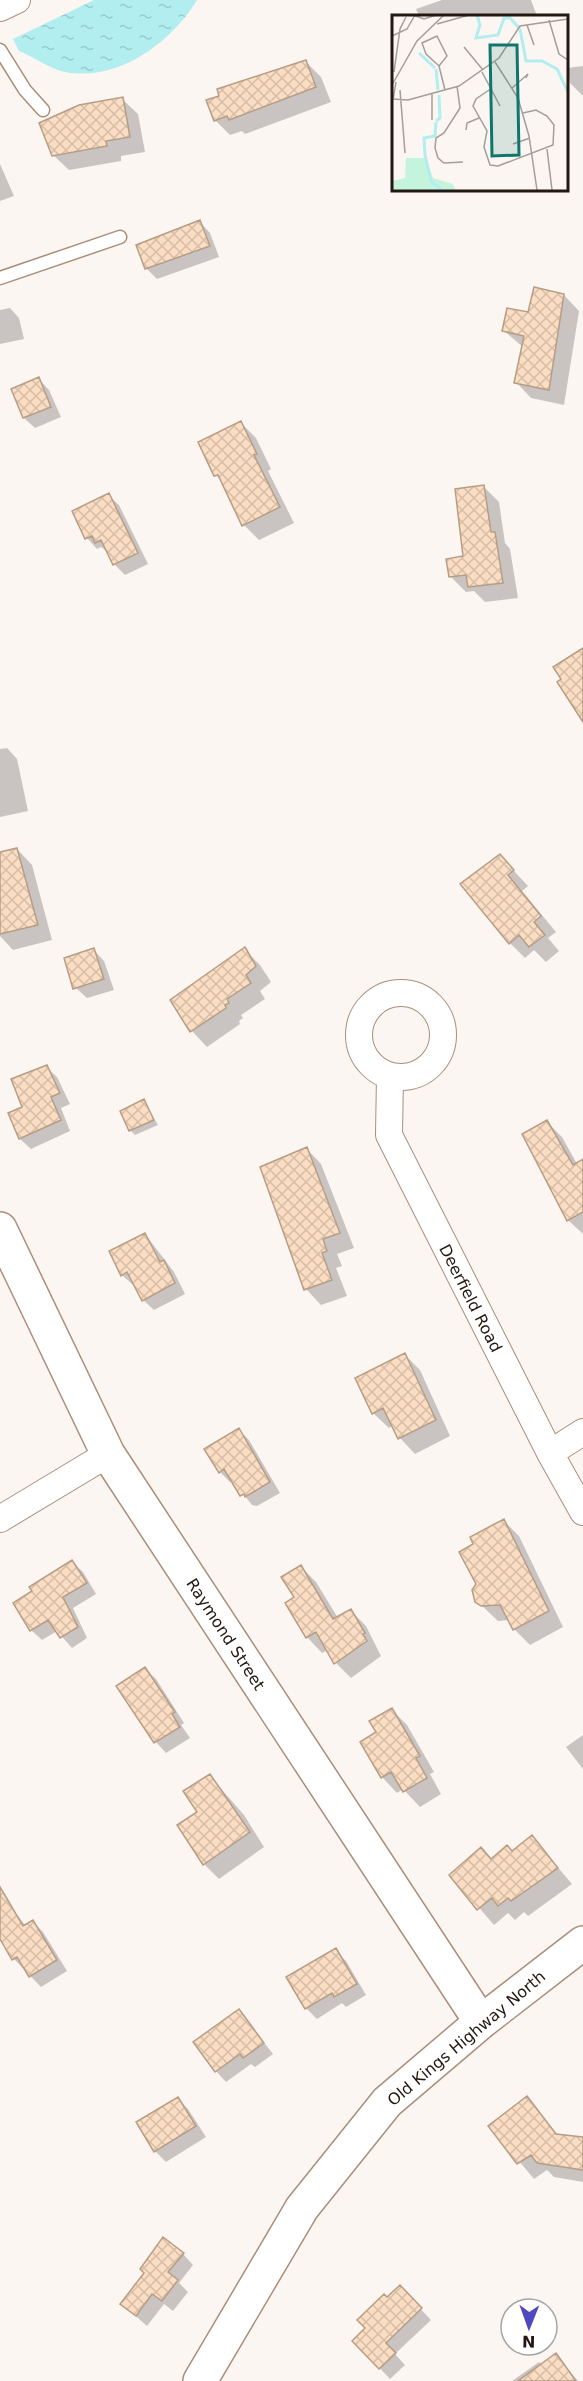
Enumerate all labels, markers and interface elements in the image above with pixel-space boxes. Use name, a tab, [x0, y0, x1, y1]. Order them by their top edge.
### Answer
inset map	[392, 15, 568, 190]
street label: Deerfield Road	[435, 1241, 506, 1355]
street label: Raymond Street	[182, 1575, 269, 1694]
street label: Old Kings Highway North	[384, 1967, 549, 2110]
north arrow	[499, 2297, 559, 2357]
text: N	[522, 2332, 536, 2351]

